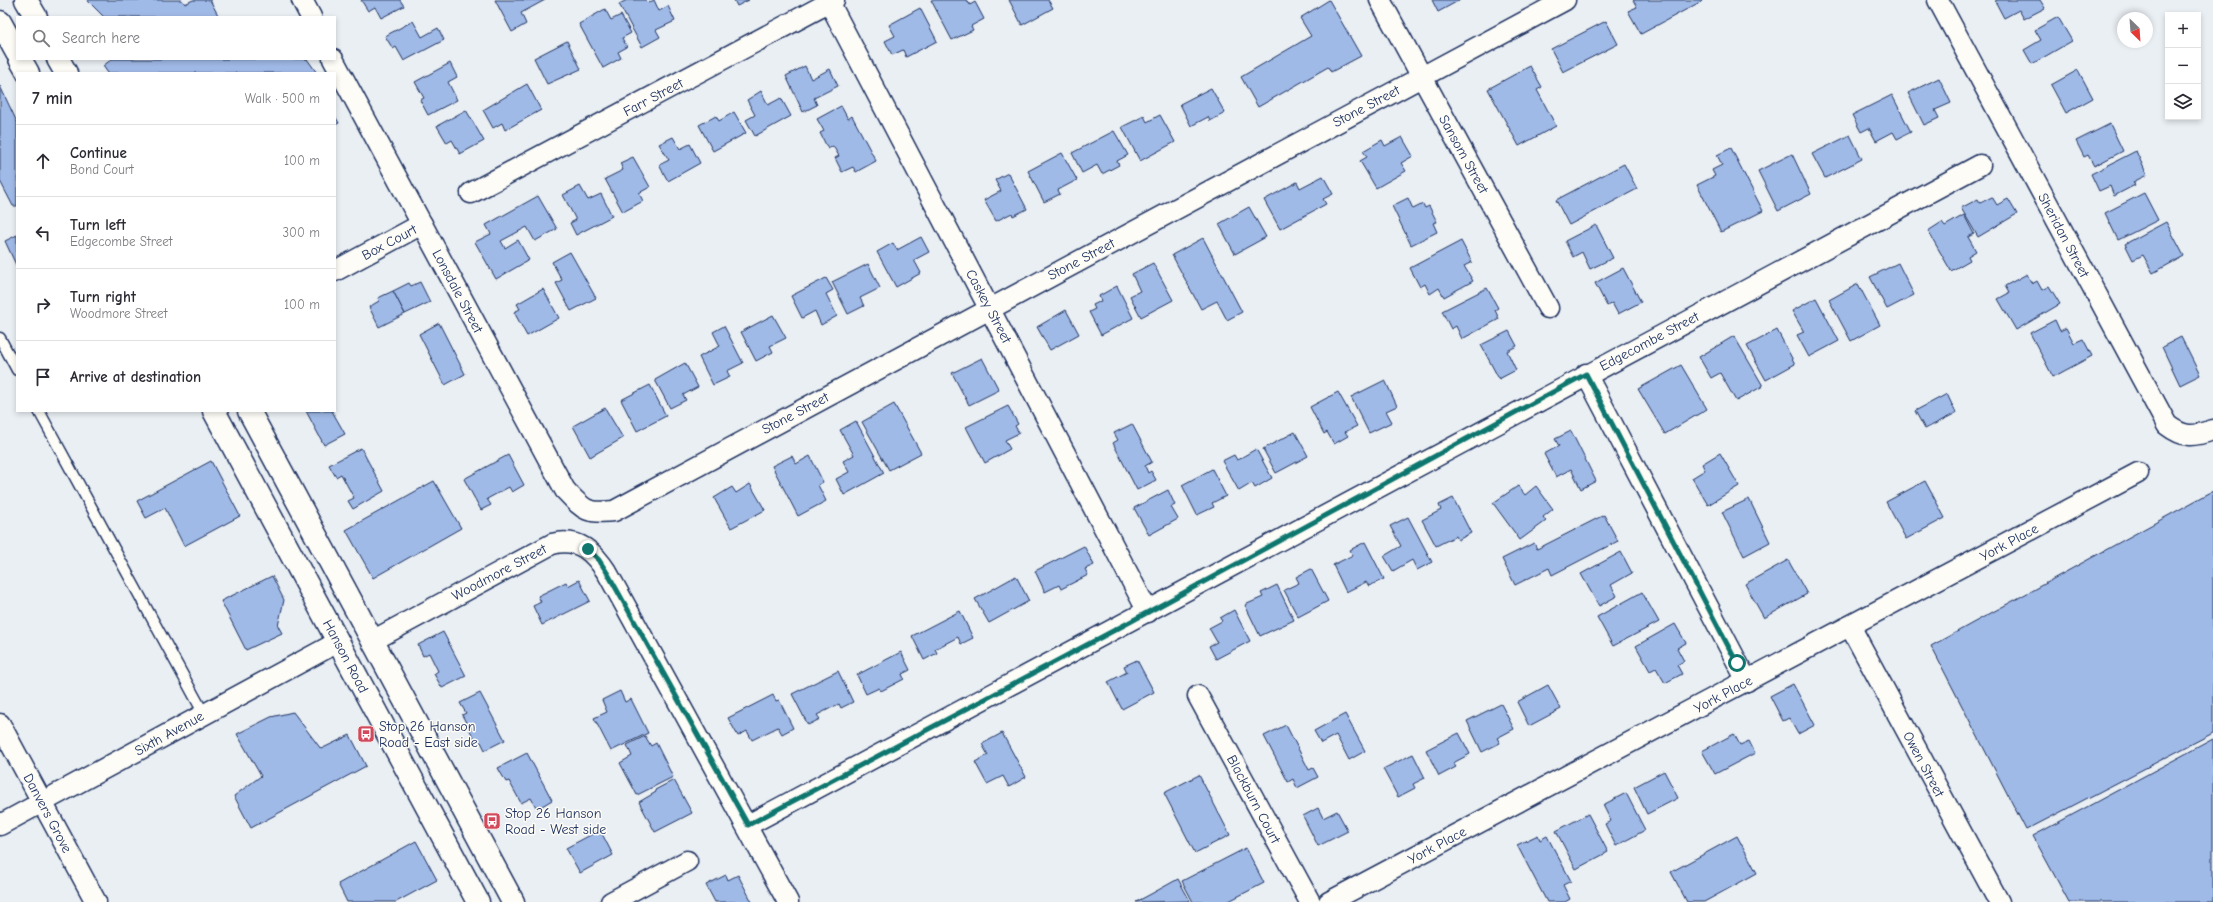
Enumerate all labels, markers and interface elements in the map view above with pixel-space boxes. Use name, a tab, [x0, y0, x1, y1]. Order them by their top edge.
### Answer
north arrow	[2117, 12, 2153, 48]
map controls	[2165, 12, 2201, 120]
button: +	[2165, 12, 2201, 48]
search box	[16, 16, 336, 60]
icon: search	[30, 27, 52, 49]
text: Search here	[62, 29, 140, 47]
button: −	[2165, 48, 2201, 84]
street label: Farr Street	[620, 74, 687, 120]
street label: Stone Street	[1330, 81, 1403, 131]
button: layers	[2165, 84, 2201, 120]
text: 7 min	[32, 89, 73, 108]
text: Walk · 500 m	[245, 91, 320, 106]
street label: Sansom Street	[1435, 112, 1493, 197]
text: Continue	[70, 144, 127, 162]
icon: ahead	[32, 150, 54, 172]
text: 100 m	[284, 153, 320, 168]
text: Bond Court	[70, 162, 134, 177]
street label: Sheridan Street	[2034, 190, 2093, 281]
text: Turn left	[70, 216, 126, 234]
street label: Box Court	[359, 220, 420, 264]
icon: left	[32, 222, 54, 244]
text: 300 m	[282, 225, 320, 240]
text: Edgecombe Street	[70, 234, 172, 249]
street label: Stone Street	[1045, 234, 1118, 284]
street label: Lonsdale Street	[428, 247, 487, 337]
street label: Caskey Street	[962, 266, 1016, 347]
text: Turn right	[70, 288, 136, 306]
icon: right	[32, 294, 54, 316]
text: 100 m	[284, 297, 320, 312]
text: Woodmore Street	[70, 306, 167, 321]
street label: Edgecombe Street	[1597, 308, 1703, 375]
icon: arrive	[32, 366, 54, 388]
text: Arrive at destination	[70, 368, 201, 386]
street label: Stone Street	[759, 388, 832, 438]
street label: York Place	[1977, 520, 2041, 565]
street label: Woodmore Street	[449, 540, 550, 605]
route end	[579, 540, 597, 558]
street label: Hanson Road	[319, 617, 372, 696]
route start	[1728, 654, 1746, 672]
street label: York Place	[1691, 672, 1755, 717]
street label: Sixth Avenue	[132, 707, 207, 759]
place label: Stop 26 Hanson Road - East side	[379, 718, 478, 751]
bus stop icon: Stop 26 Hanson Road - East side	[356, 724, 376, 744]
street label: Owen Street	[1899, 729, 1948, 801]
street label: Blackburn Court	[1223, 752, 1284, 847]
street label: Danvers Grove	[19, 771, 76, 856]
place label: Stop 26 Hanson Road - West side	[505, 805, 606, 838]
bus stop icon: Stop 26 Hanson Road - West side	[482, 811, 502, 831]
street label: York Place	[1405, 823, 1469, 868]

